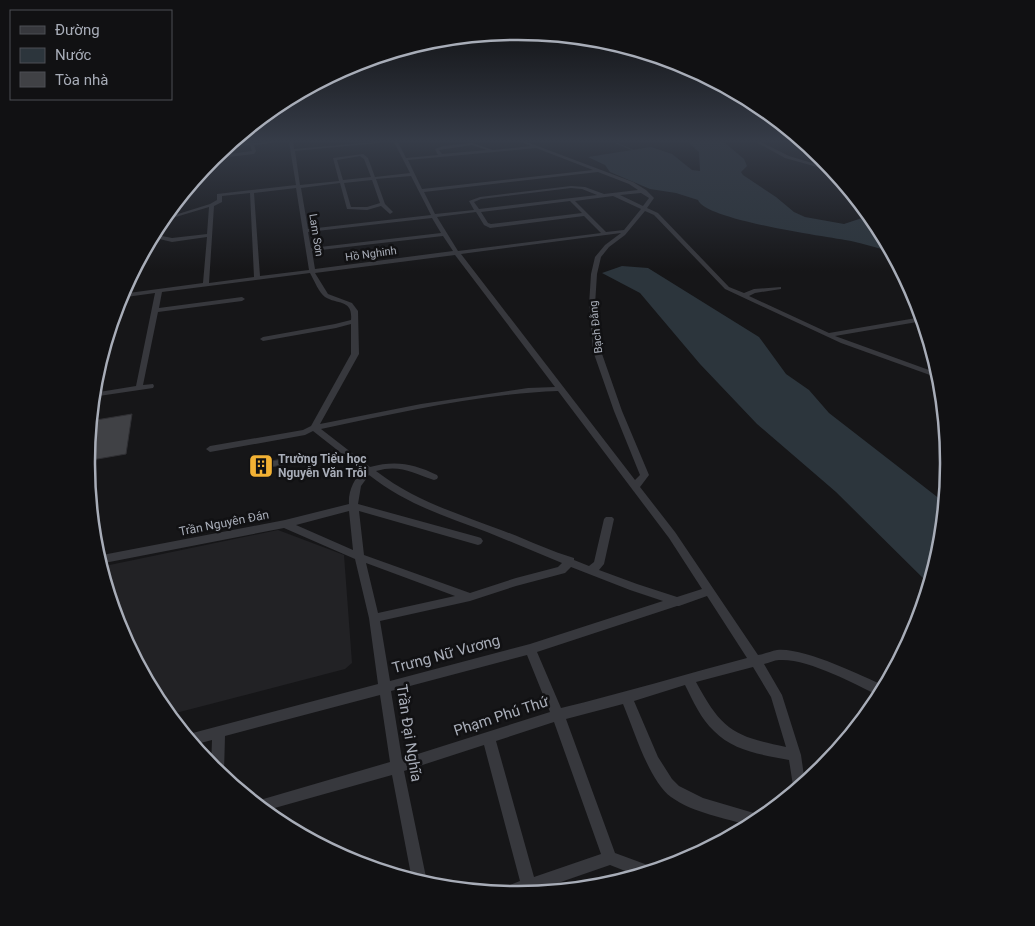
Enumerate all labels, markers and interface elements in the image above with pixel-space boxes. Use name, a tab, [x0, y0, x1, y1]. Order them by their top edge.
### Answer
legend	[10, 10, 172, 100]
text: Đường	[55, 21, 100, 39]
text: Nước	[55, 46, 92, 64]
text: Tòa nhà	[55, 71, 108, 89]
street label: Lam Sơn	[306, 213, 326, 257]
street label: Hồ Nghinh	[344, 244, 398, 264]
street label: Bạch Đằng	[587, 300, 605, 354]
place label: Trường Tiểu học Nguyễn Văn Trỗi	[278, 452, 367, 480]
building icon: Trường Tiểu học Nguyễn Văn Trỗi	[248, 453, 274, 479]
street label: Trần Nguyên Đán	[178, 507, 270, 539]
street label: Trưng Nữ Vương	[390, 631, 502, 677]
street label: Trần Đại Nghĩa	[392, 683, 426, 783]
street label: Phạm Phú Thứ	[451, 692, 551, 740]

